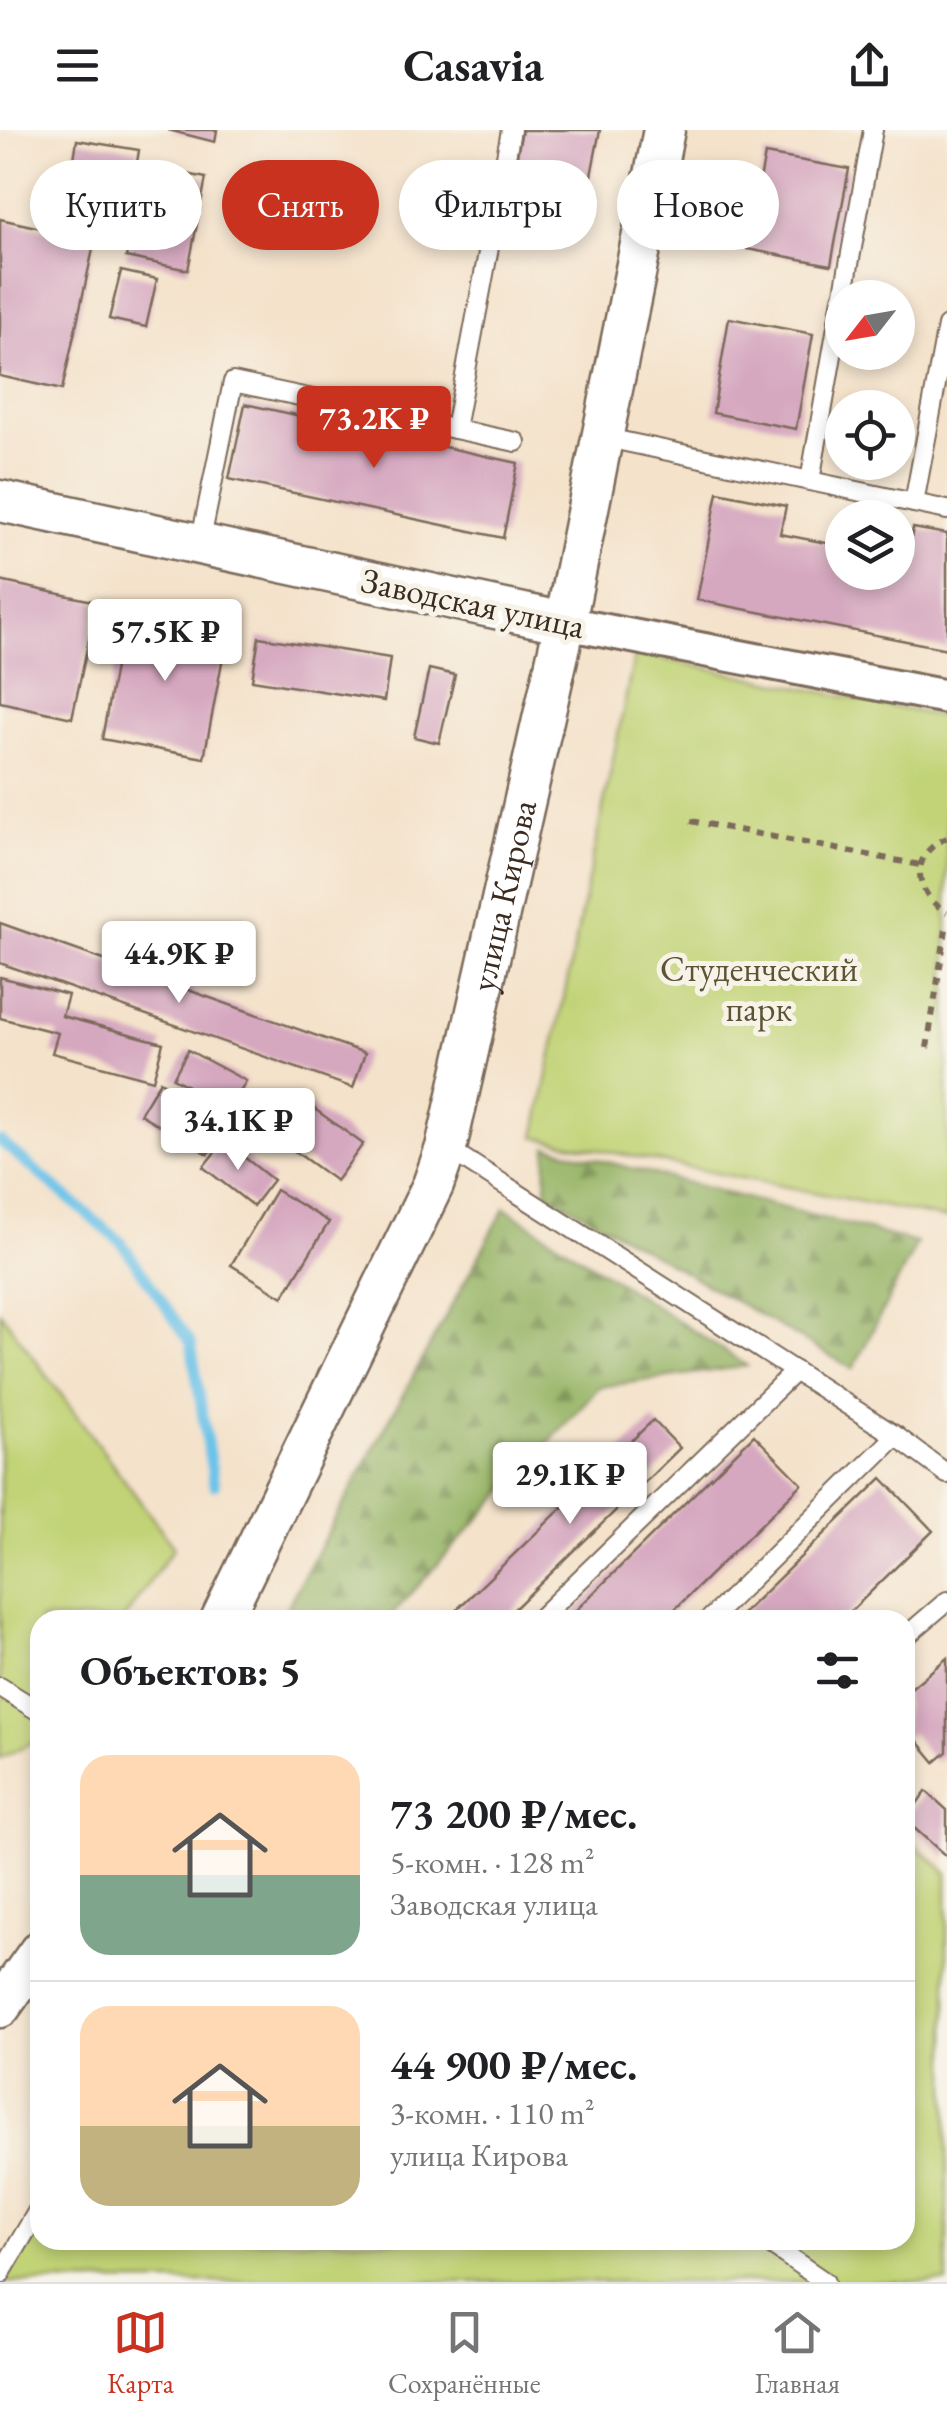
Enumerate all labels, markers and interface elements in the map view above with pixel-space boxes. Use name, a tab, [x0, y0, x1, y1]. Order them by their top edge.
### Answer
text: Casavia	[403, 36, 544, 94]
icon: menu	[50, 38, 105, 93]
icon: share	[842, 38, 897, 93]
chip: Купить	[30, 160, 202, 250]
chip: Снять	[222, 160, 379, 250]
chip: Фильтры	[399, 160, 597, 250]
chip: Новое	[617, 160, 779, 250]
north arrow	[825, 280, 915, 370]
map controls	[825, 280, 915, 590]
pin: 73.2K ₽	[282, 386, 466, 471]
button: locate	[825, 390, 915, 480]
text: 73.2K ₽	[319, 397, 429, 439]
button: layers	[825, 500, 915, 590]
street label: Заводская улица	[357, 557, 589, 649]
pin: 57.5K ₽	[73, 599, 257, 684]
text: 57.5K ₽	[110, 610, 220, 652]
street label: улица Кирова	[459, 795, 546, 996]
pin: 44.9K ₽	[87, 921, 271, 1006]
text: 44.9K ₽	[124, 932, 234, 974]
park label: Студенческий парк	[660, 946, 858, 1032]
pin: 34.1K ₽	[146, 1088, 330, 1173]
text: 34.1K ₽	[183, 1099, 293, 1141]
pin: 29.1K ₽	[478, 1442, 662, 1527]
text: 29.1K ₽	[515, 1453, 625, 1495]
text: Объектов: 5	[80, 1643, 301, 1698]
icon: filters	[810, 1643, 865, 1698]
text: 73 200 ₽/мес.	[390, 1786, 637, 1841]
icon: home	[160, 1795, 280, 1915]
text: 5-комн. · 128 m²	[390, 1841, 595, 1883]
text: Заводская улица	[390, 1883, 598, 1925]
text: 44 900 ₽/мес.	[390, 2037, 637, 2092]
icon: home	[160, 2046, 280, 2166]
text: 3-комн. · 110 m²	[390, 2092, 595, 2134]
text: улица Кирова	[390, 2134, 568, 2176]
tab: Карта	[107, 2305, 174, 2401]
tab: Сохранённые	[388, 2305, 541, 2401]
tab: Главная	[755, 2305, 840, 2401]

